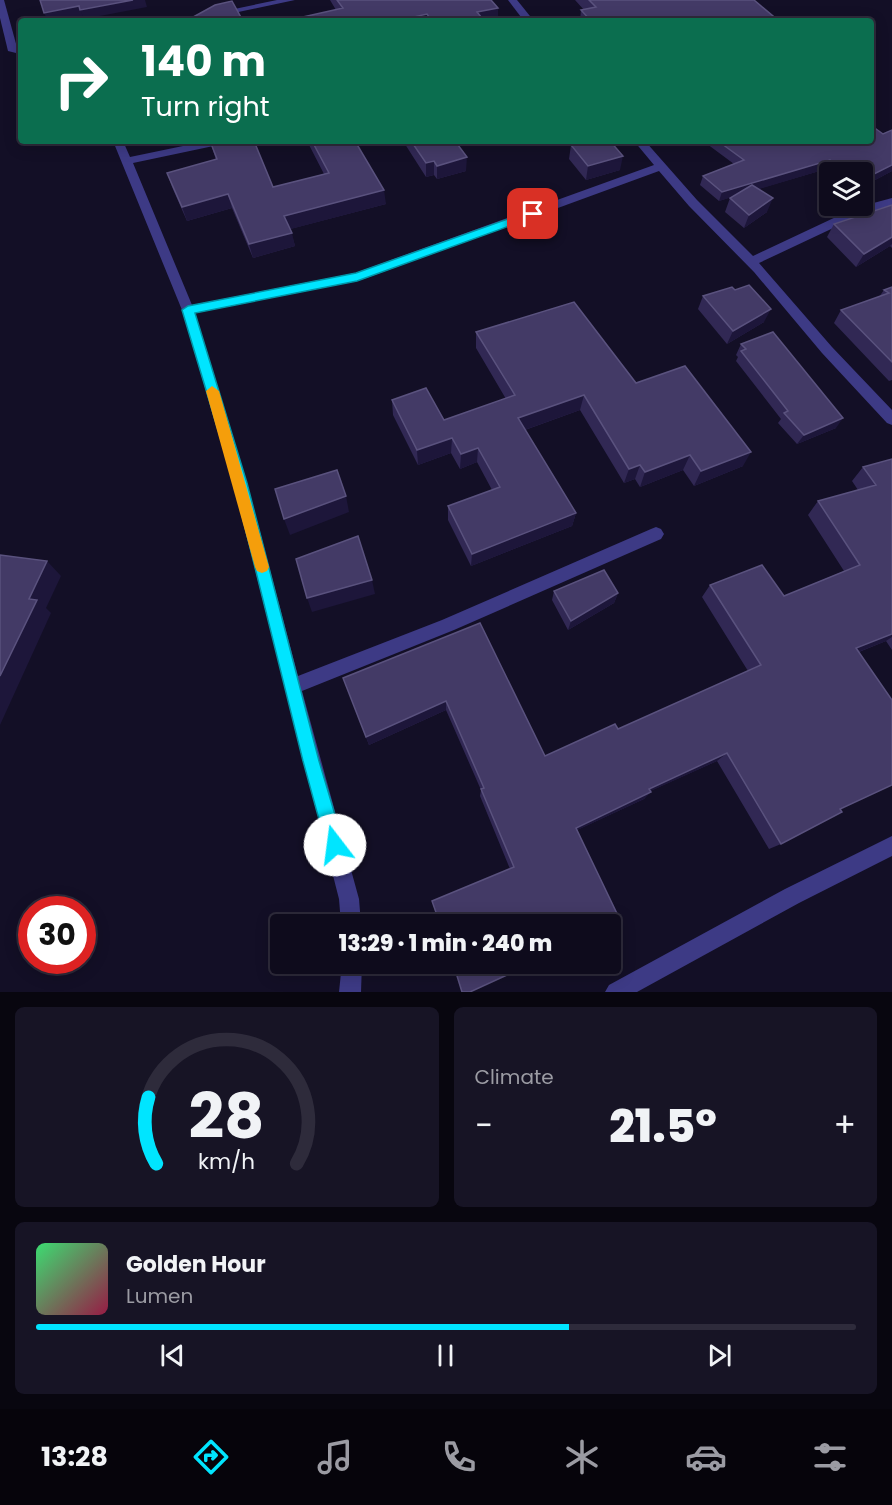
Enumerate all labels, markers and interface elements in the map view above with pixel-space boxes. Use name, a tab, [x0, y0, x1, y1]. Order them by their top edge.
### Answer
text: 140 m	[141, 32, 266, 91]
icon: right	[42, 42, 120, 120]
text: Turn right	[141, 88, 270, 125]
map controls	[819, 162, 873, 216]
button: layers	[819, 162, 873, 216]
pin	[507, 188, 558, 239]
icon: arrive	[516, 197, 549, 230]
position arrow	[303, 813, 367, 877]
speed limit sign: 30	[18, 896, 96, 974]
text: 13:29 · 1 min · 240 m	[339, 928, 552, 959]
text: Climate	[475, 1063, 554, 1091]
text: 28	[189, 1072, 265, 1160]
text: 21.5°	[609, 1095, 717, 1158]
text: −	[475, 1102, 493, 1149]
text: +	[833, 1102, 856, 1149]
text: km/h	[198, 1146, 255, 1177]
text: Golden Hour	[126, 1249, 266, 1280]
text: Lumen	[126, 1282, 193, 1310]
icon: previous	[156, 1339, 189, 1372]
icon: pause	[429, 1339, 462, 1372]
icon: next	[703, 1339, 736, 1372]
icon: directions	[190, 1436, 232, 1478]
icon: music	[314, 1436, 356, 1478]
icon: phone	[438, 1436, 480, 1478]
icon: climate	[561, 1436, 603, 1478]
icon: car	[685, 1436, 727, 1478]
icon: filters	[809, 1436, 851, 1478]
text: 13:28	[41, 1438, 108, 1475]

